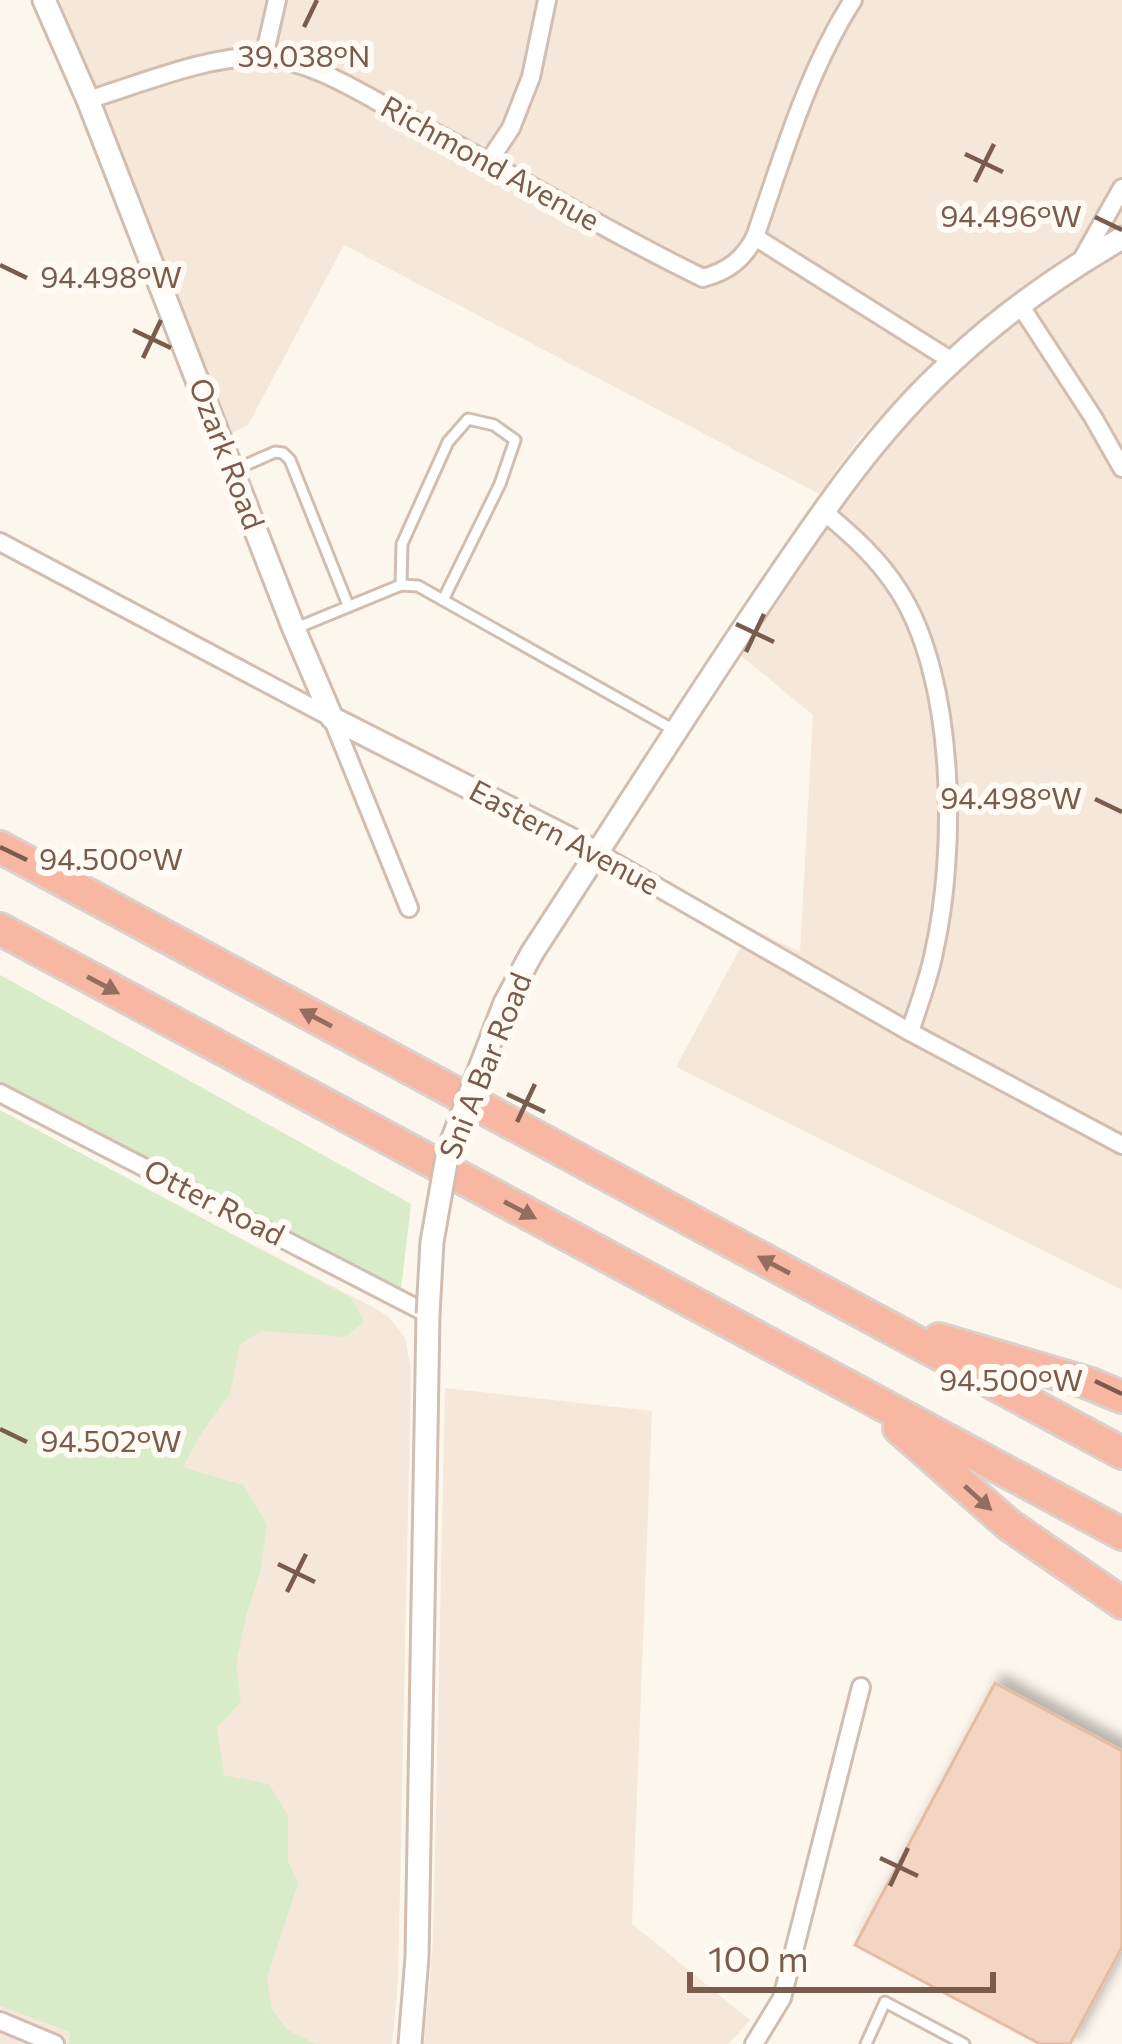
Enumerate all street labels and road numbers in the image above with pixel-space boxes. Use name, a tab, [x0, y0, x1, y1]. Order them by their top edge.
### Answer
street label: Richmond Avenue	[375, 86, 607, 237]
street label: Ozark Road	[183, 372, 274, 534]
street label: Eastern Avenue	[464, 770, 667, 901]
street label: Sni A Bar Road	[430, 967, 538, 1164]
street label: Otter Road	[139, 1150, 291, 1252]

